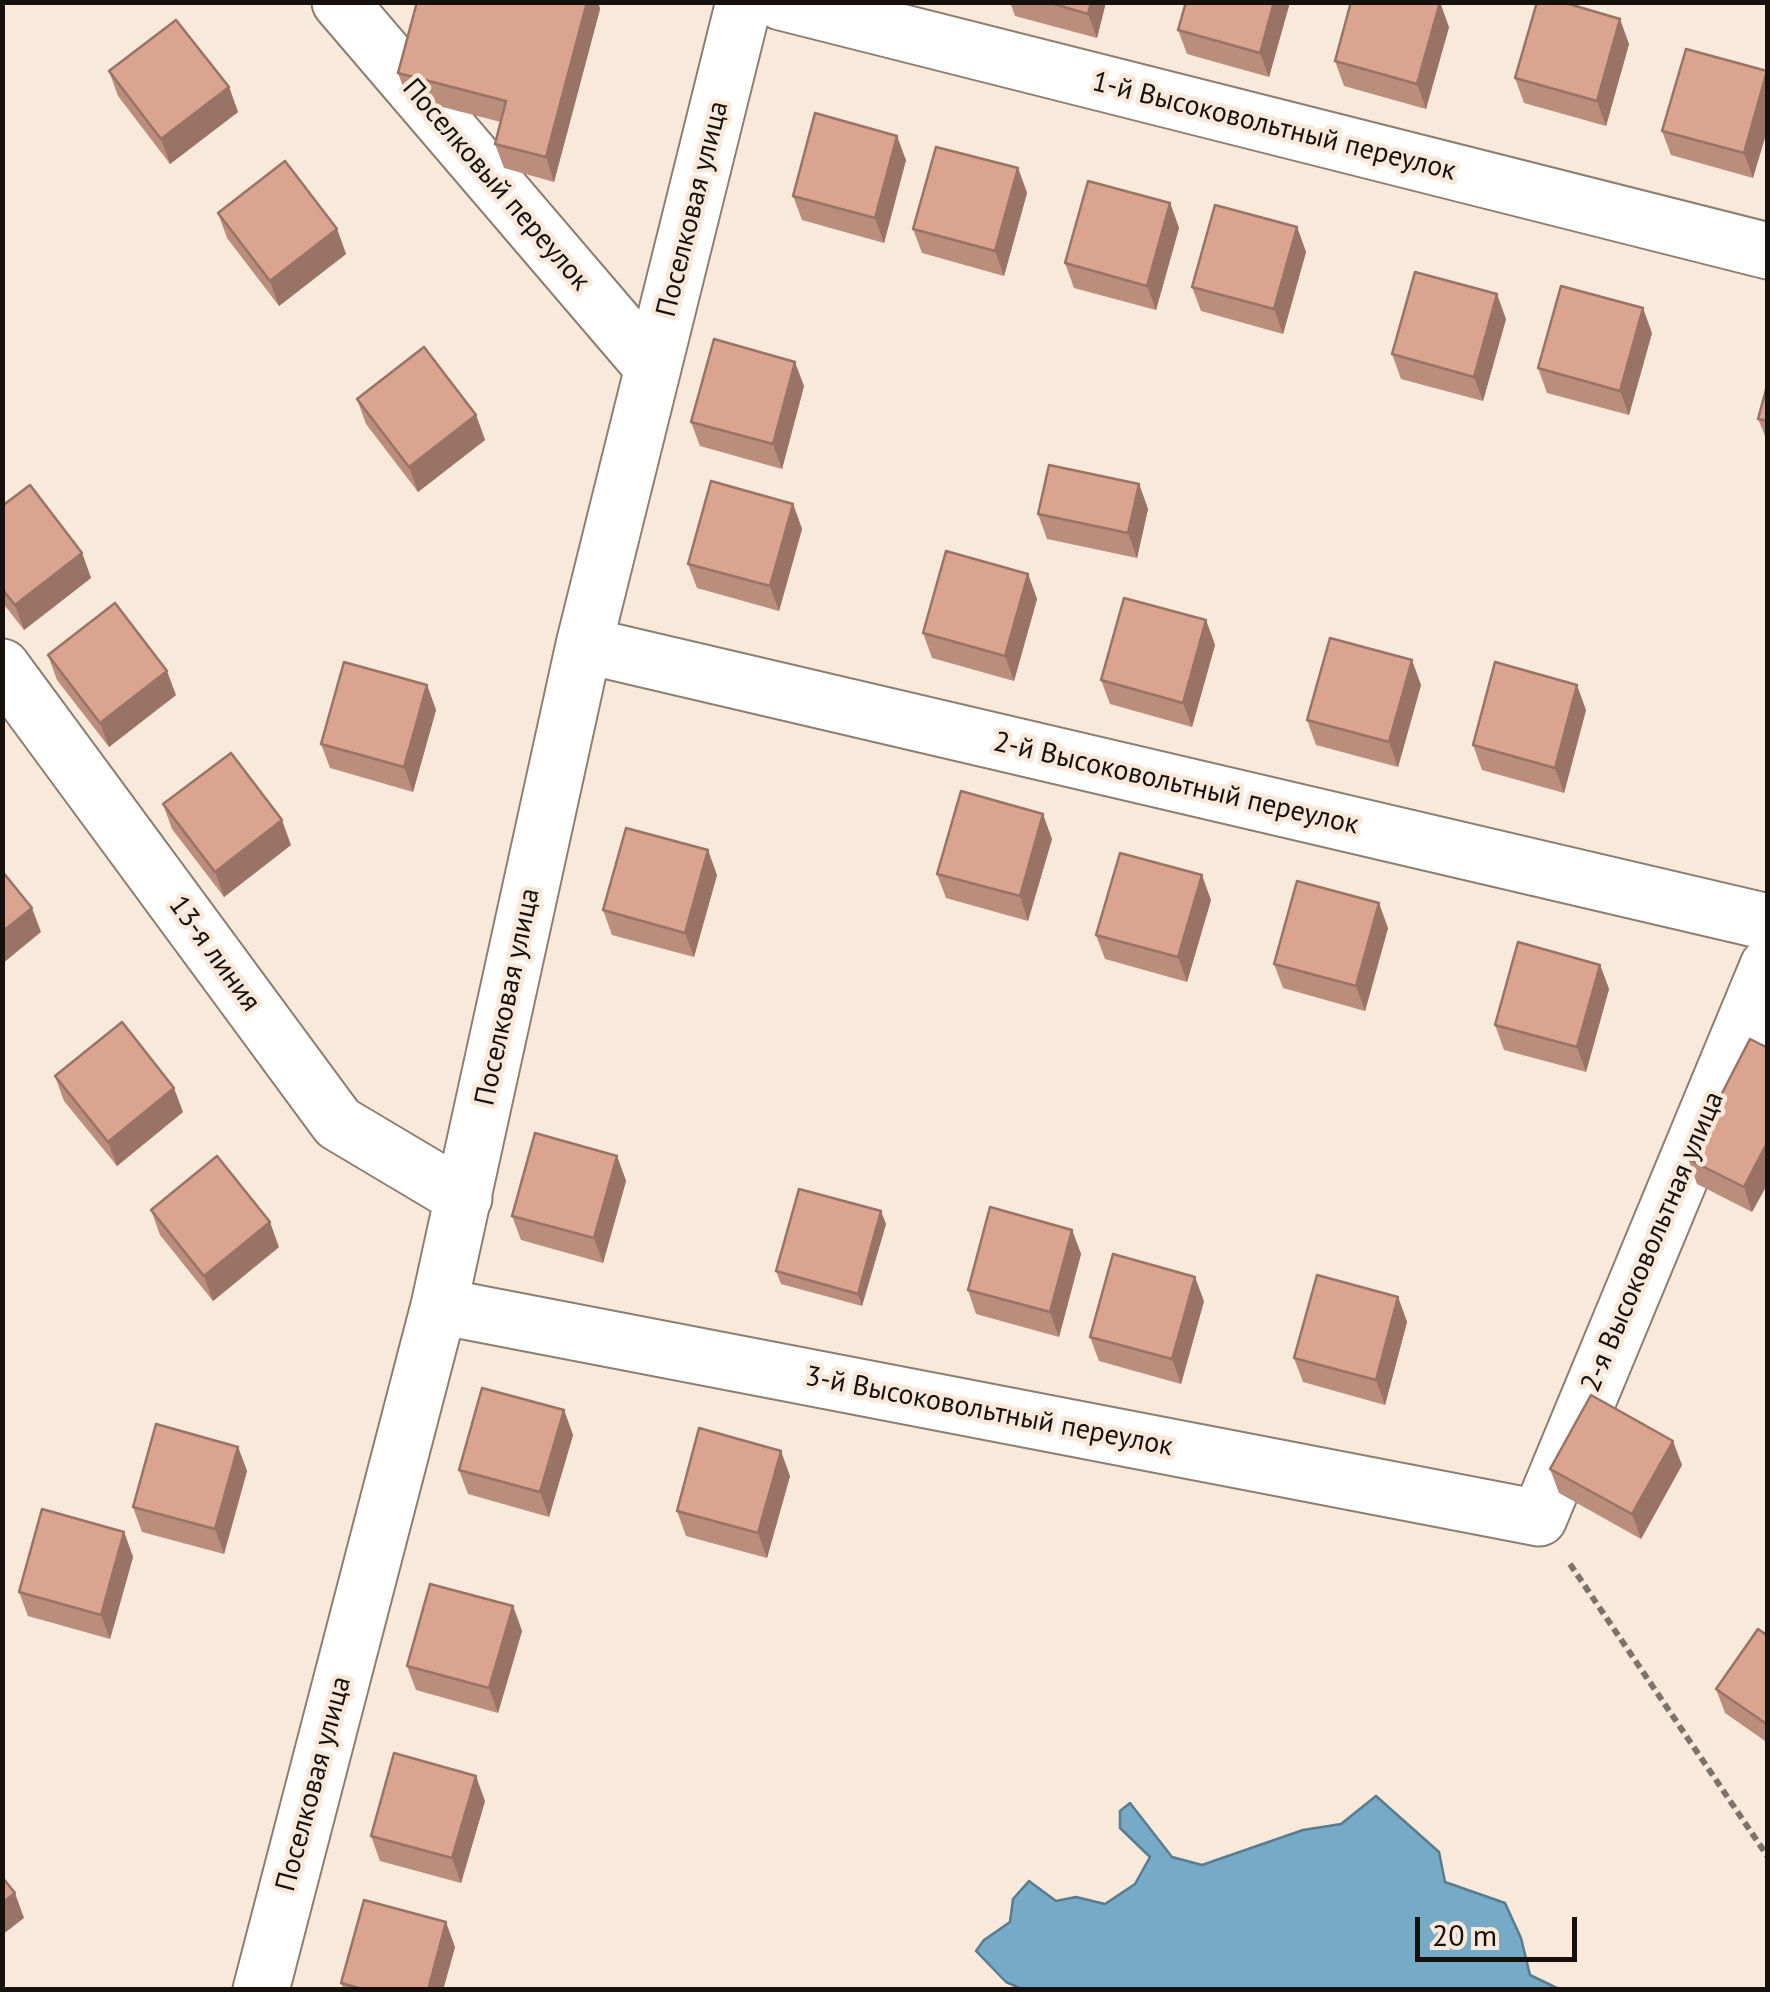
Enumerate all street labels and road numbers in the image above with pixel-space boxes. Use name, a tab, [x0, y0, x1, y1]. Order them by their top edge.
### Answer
street label: 1-й Высоковольтный переулок	[1089, 66, 1459, 188]
street label: Поселковый переулок	[395, 72, 597, 298]
street label: Поселковая улица	[650, 98, 736, 320]
street label: 2-й Высоковольтный переулок	[990, 726, 1362, 842]
street label: Поселковая улица	[469, 885, 547, 1109]
street label: 13-я линия	[161, 890, 267, 1018]
street label: 2-я Высоковольтная улица	[1574, 1087, 1732, 1397]
street label: 3-й Высоковольтный переулок	[802, 1360, 1176, 1464]
street label: Поселковая улица	[269, 1673, 359, 1895]

